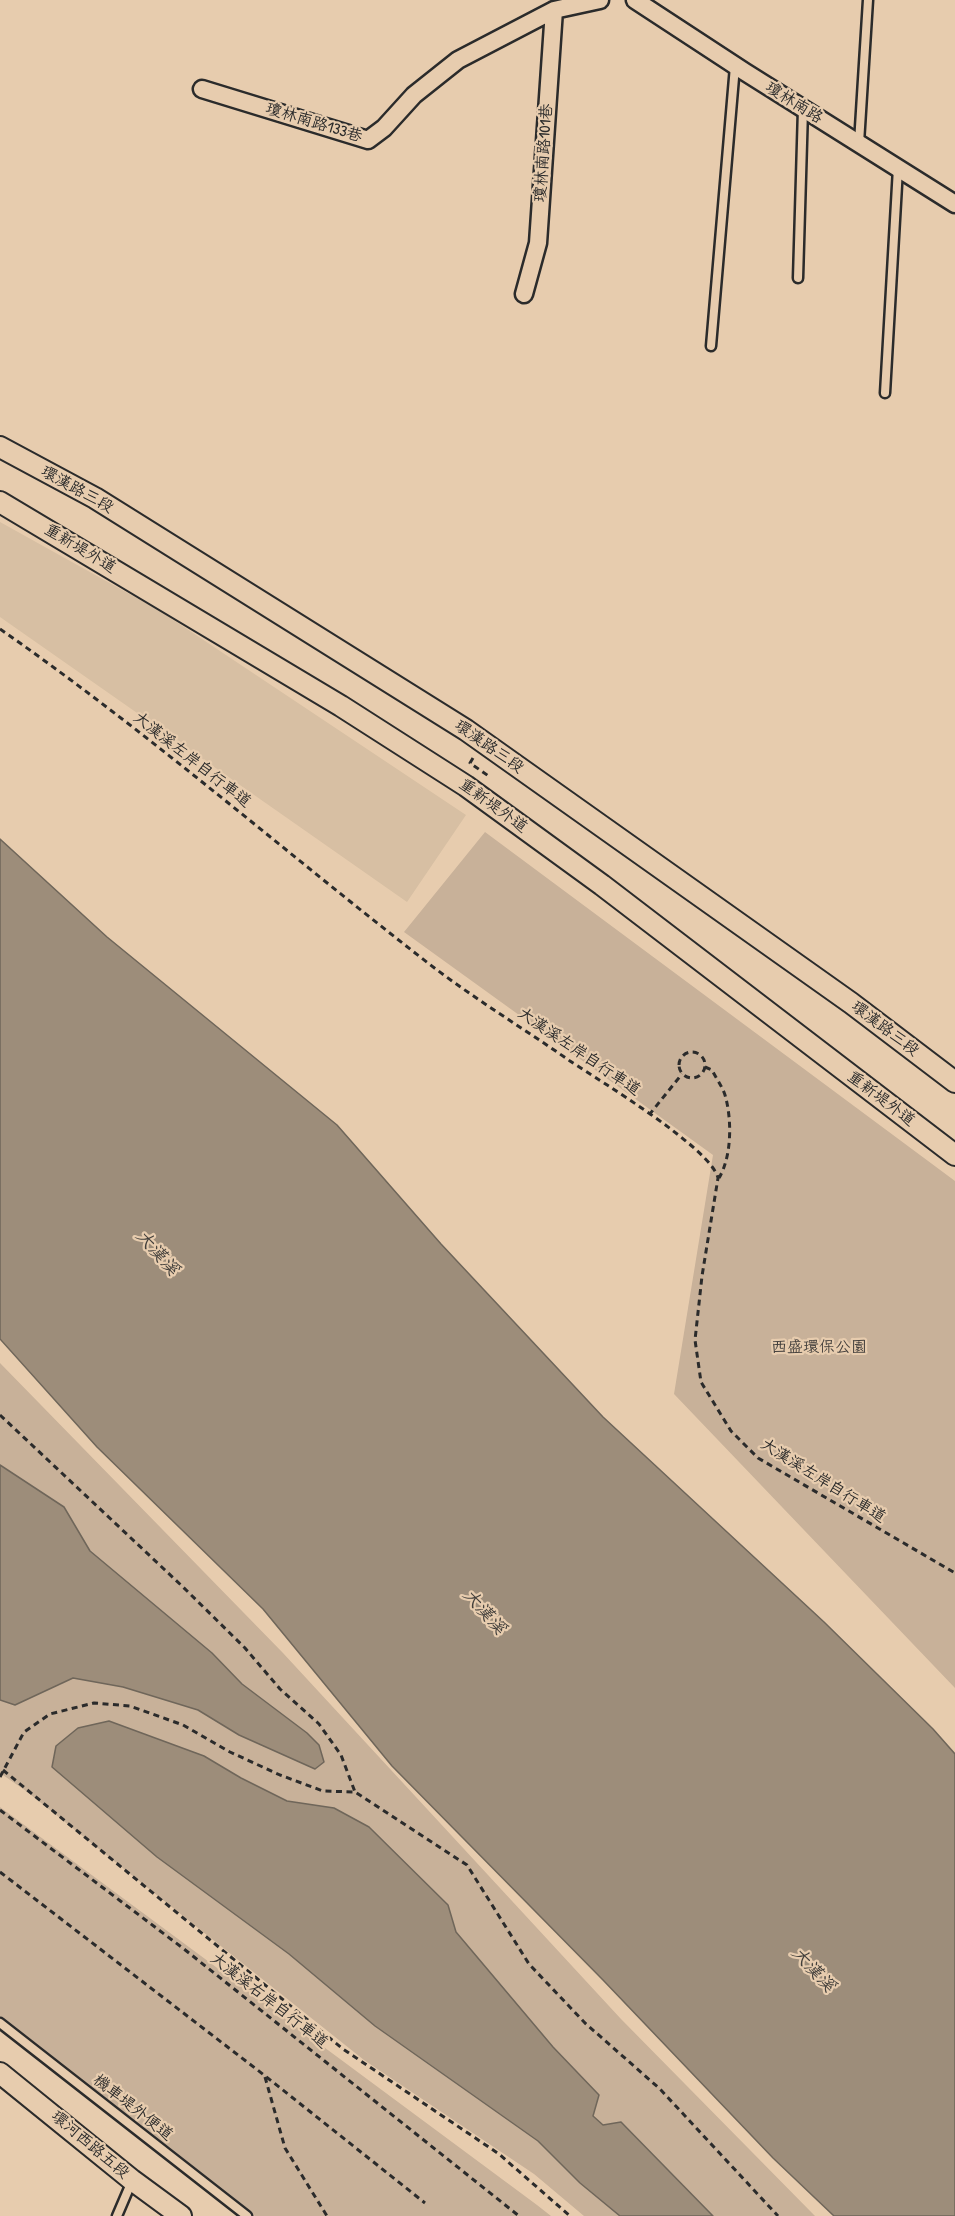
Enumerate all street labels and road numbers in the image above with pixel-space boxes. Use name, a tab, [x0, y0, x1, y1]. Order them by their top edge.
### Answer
street label: 瓊林南路	[762, 78, 826, 128]
street label: 瓊林南路133巷	[263, 99, 365, 147]
street label: 瓊林南路101巷	[531, 103, 557, 203]
street label: 環漢路三段	[37, 462, 117, 518]
street label: 重新堤外道	[41, 520, 119, 578]
street label: 大漢溪左岸自行車道	[129, 708, 255, 812]
street label: 環漢路三段	[451, 716, 527, 778]
street label: 重新堤外道	[455, 775, 531, 837]
street label: 環漢路三段	[847, 997, 923, 1061]
street label: 大漢溪左岸自行車道	[514, 1004, 644, 1100]
street label: 重新堤外道	[843, 1067, 919, 1131]
street label: 大漢溪左岸自行車道	[757, 1435, 889, 1527]
street label: 大漢溪右岸自行車道	[206, 1949, 332, 2053]
street label: 機車堤外便道	[89, 2071, 177, 2145]
street label: 環河西路五段	[47, 2107, 133, 2183]

